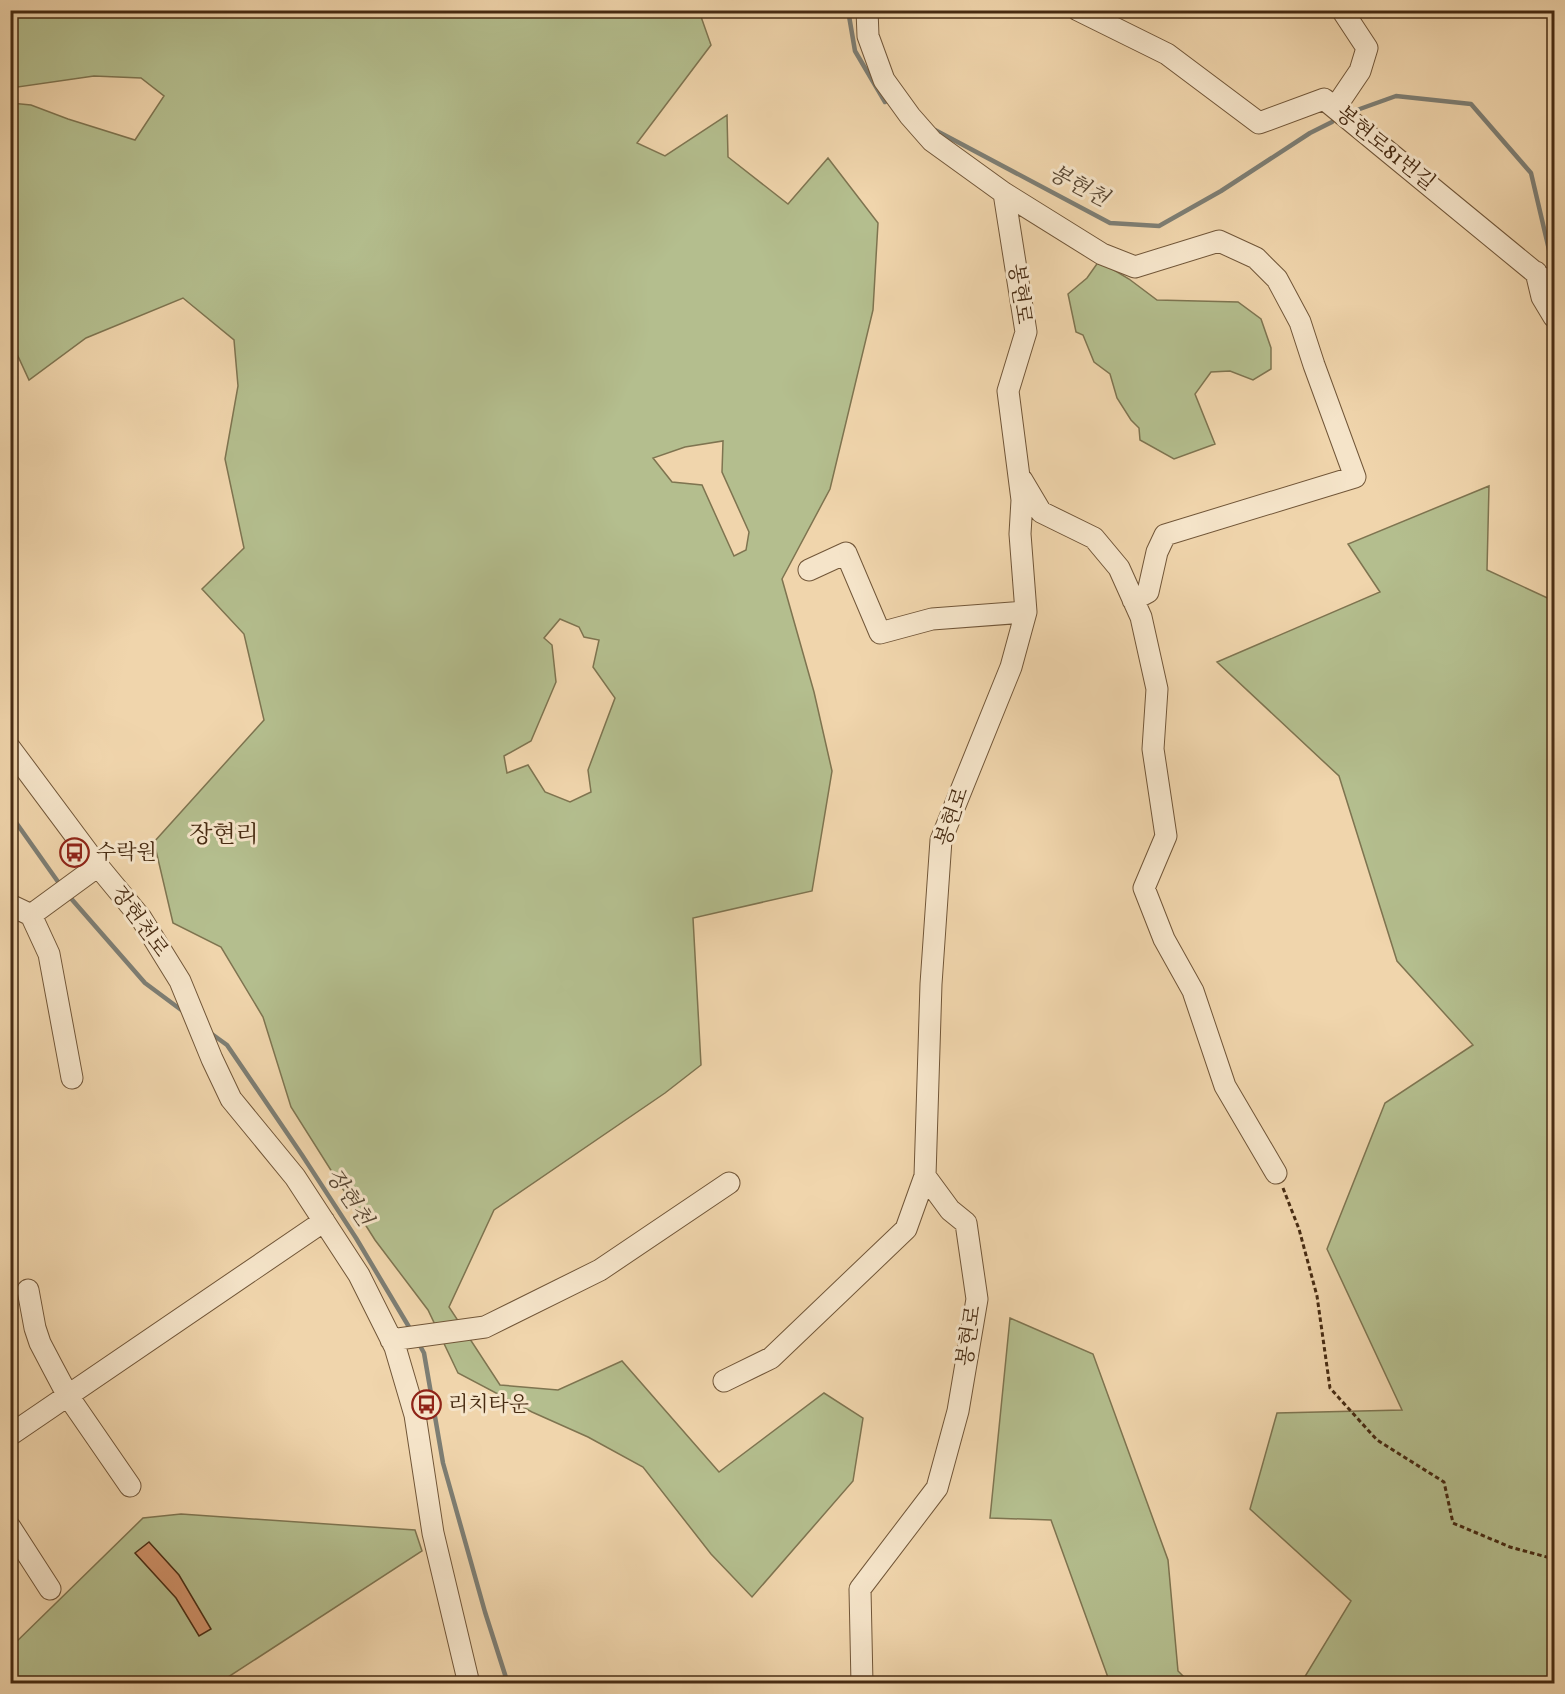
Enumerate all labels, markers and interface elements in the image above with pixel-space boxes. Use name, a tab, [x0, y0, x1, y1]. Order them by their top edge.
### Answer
street label: 봉현로81번길	[1329, 100, 1441, 198]
water label: 봉현천	[1043, 158, 1115, 216]
street label: 봉현로	[1000, 262, 1038, 326]
street label: 봉현로	[929, 784, 977, 850]
district label: 장현리	[189, 819, 259, 853]
bus stop icon: 수락원	[59, 837, 91, 869]
place label: 수락원	[96, 839, 157, 868]
street label: 장현천로	[103, 881, 175, 963]
water label: 장현천	[317, 1163, 380, 1235]
street label: 봉현로	[951, 1304, 989, 1368]
bus stop icon: 리치타운	[411, 1389, 443, 1421]
place label: 리치타운	[448, 1391, 529, 1420]

